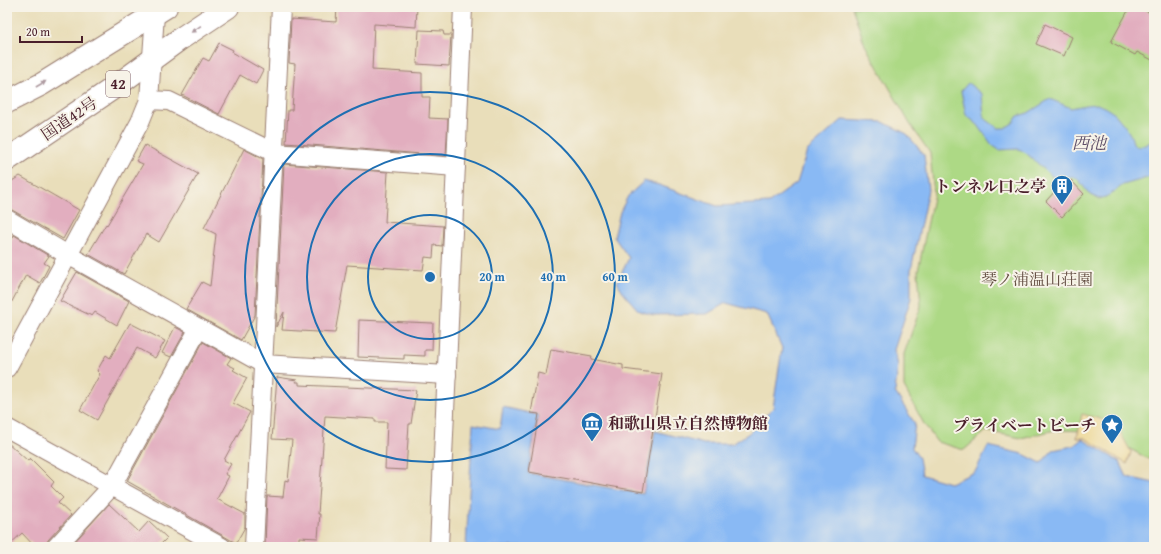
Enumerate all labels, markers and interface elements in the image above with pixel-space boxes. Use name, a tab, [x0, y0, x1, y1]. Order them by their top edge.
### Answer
scale bar	[20, 18, 82, 44]
text: 20 m	[26, 23, 50, 40]
one-way arrow	[190, 25, 201, 33]
road number: 42	[106, 71, 130, 97]
one-way arrow	[36, 80, 47, 87]
street label: 国道42号	[36, 90, 102, 146]
water label: 西池	[1072, 130, 1108, 155]
building icon: トンネル口之亭	[1049, 173, 1075, 206]
place label: トンネル口之亭	[934, 174, 1046, 198]
park label: 琴ノ浦温山荘園	[981, 267, 1093, 291]
text: 20 m	[479, 268, 505, 285]
text: 40 m	[540, 268, 566, 285]
text: 60 m	[602, 268, 628, 285]
centre of rings	[423, 270, 437, 284]
museum icon: 和歌山県立自然博物館	[579, 410, 605, 443]
place label: 和歌山県立自然博物館	[608, 411, 768, 435]
place icon: プライベートビーチ	[1099, 412, 1125, 445]
place label: プライベートビーチ	[953, 413, 1096, 437]

